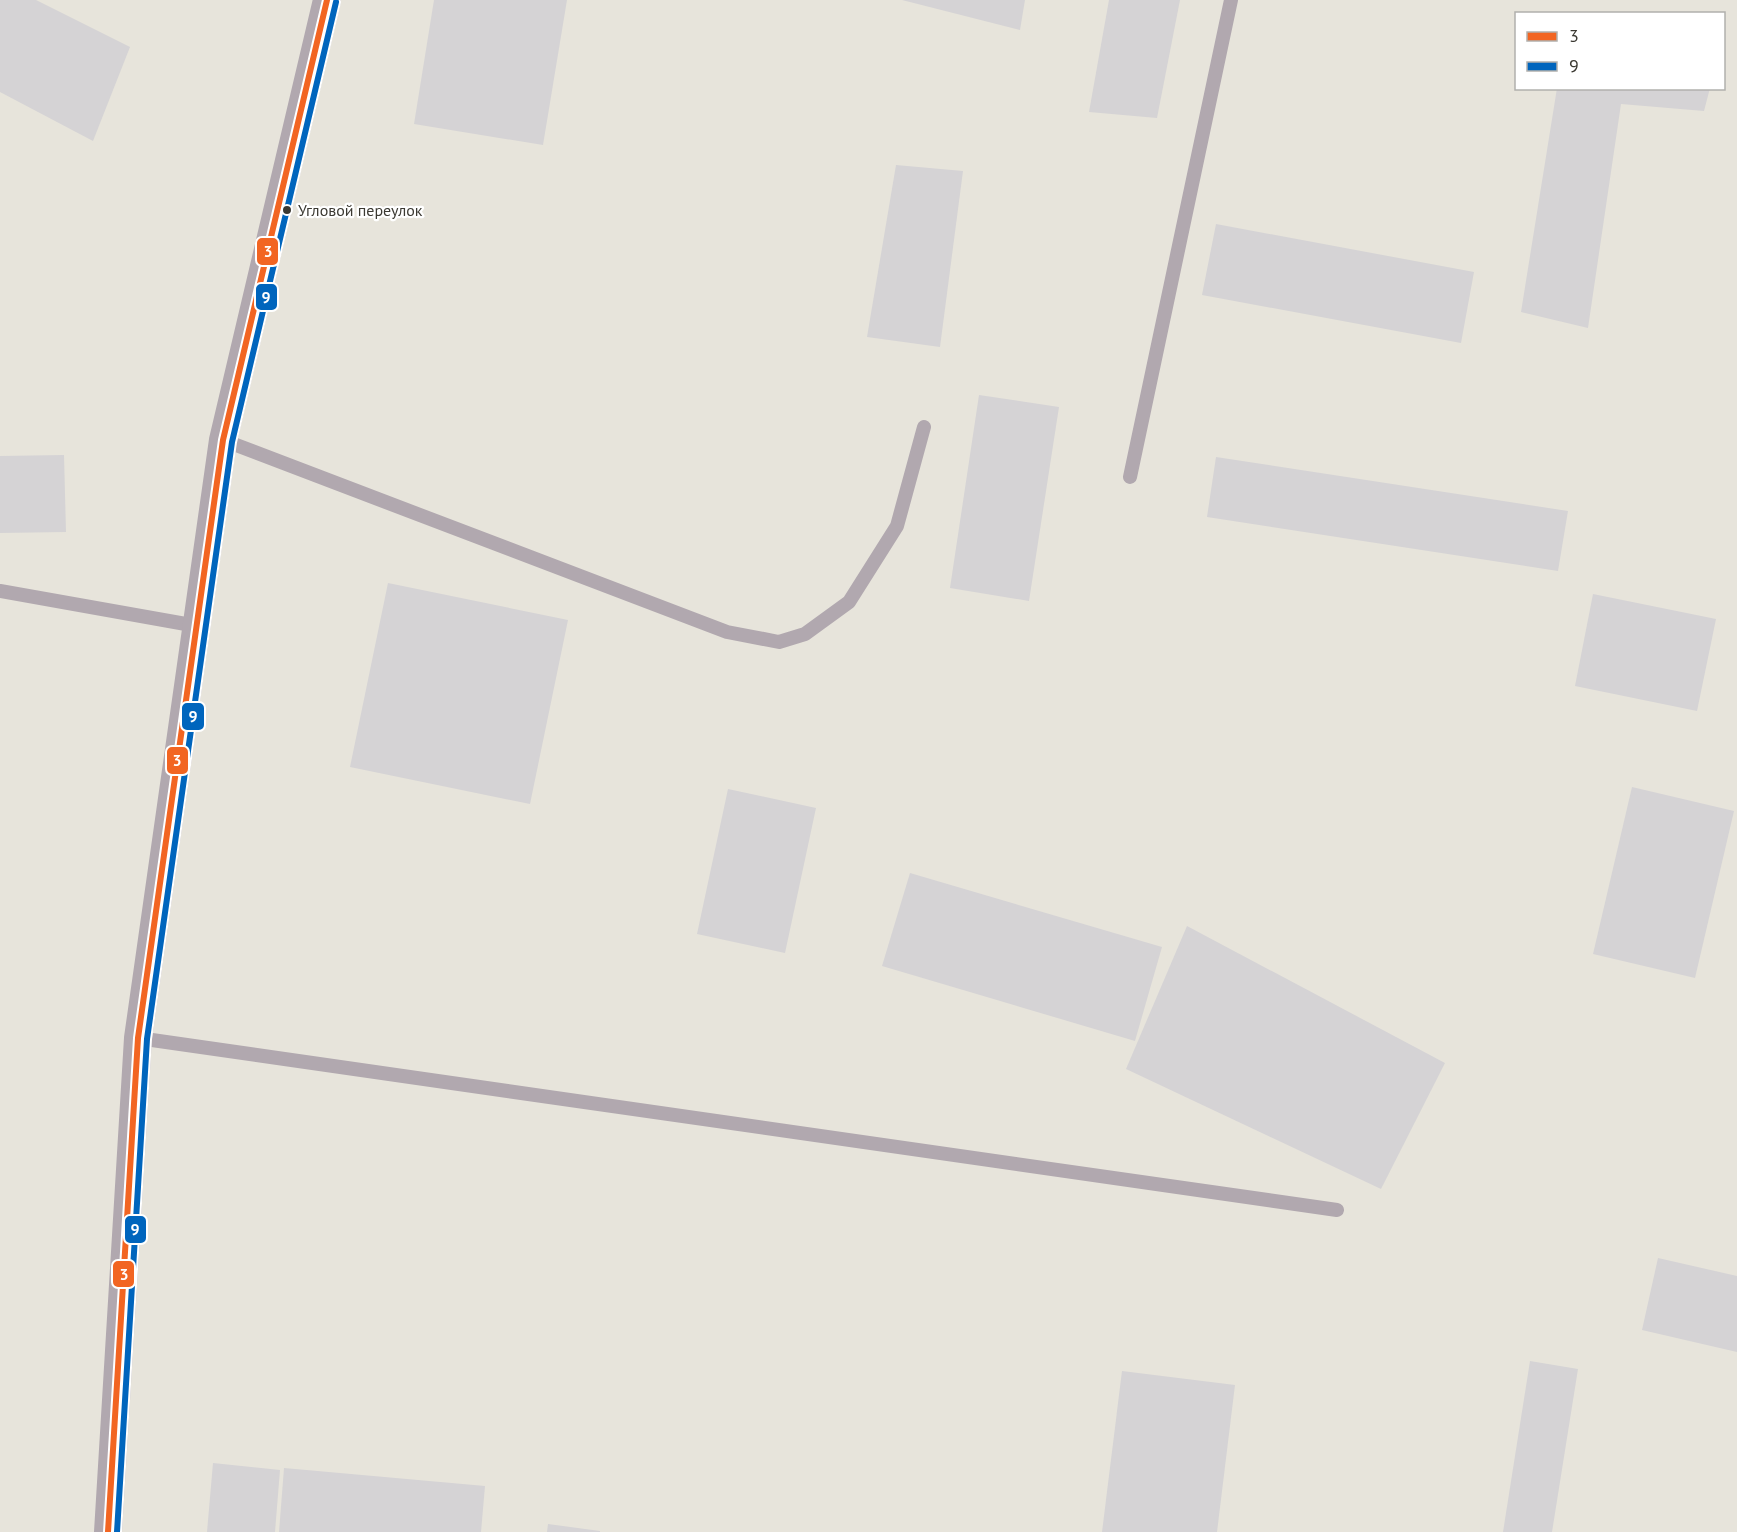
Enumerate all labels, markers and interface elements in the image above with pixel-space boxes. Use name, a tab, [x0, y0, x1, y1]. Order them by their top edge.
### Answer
legend	[1515, 12, 1725, 90]
text: 3	[1569, 24, 1579, 47]
text: 9	[1569, 54, 1579, 77]
place label: Угловой переулок	[298, 200, 423, 220]
marker: Угловой переулок	[281, 204, 293, 216]
line badge: 3	[256, 237, 279, 266]
text: 3	[263, 241, 273, 261]
line badge: 9	[255, 283, 278, 311]
text: 9	[261, 287, 271, 307]
line badge: 9	[181, 702, 205, 731]
text: 9	[188, 706, 198, 726]
line badge: 3	[166, 746, 189, 775]
text: 3	[172, 750, 182, 770]
line badge: 9	[124, 1215, 147, 1244]
text: 9	[130, 1219, 140, 1239]
line badge: 3	[112, 1260, 135, 1288]
text: 3	[119, 1264, 129, 1284]

